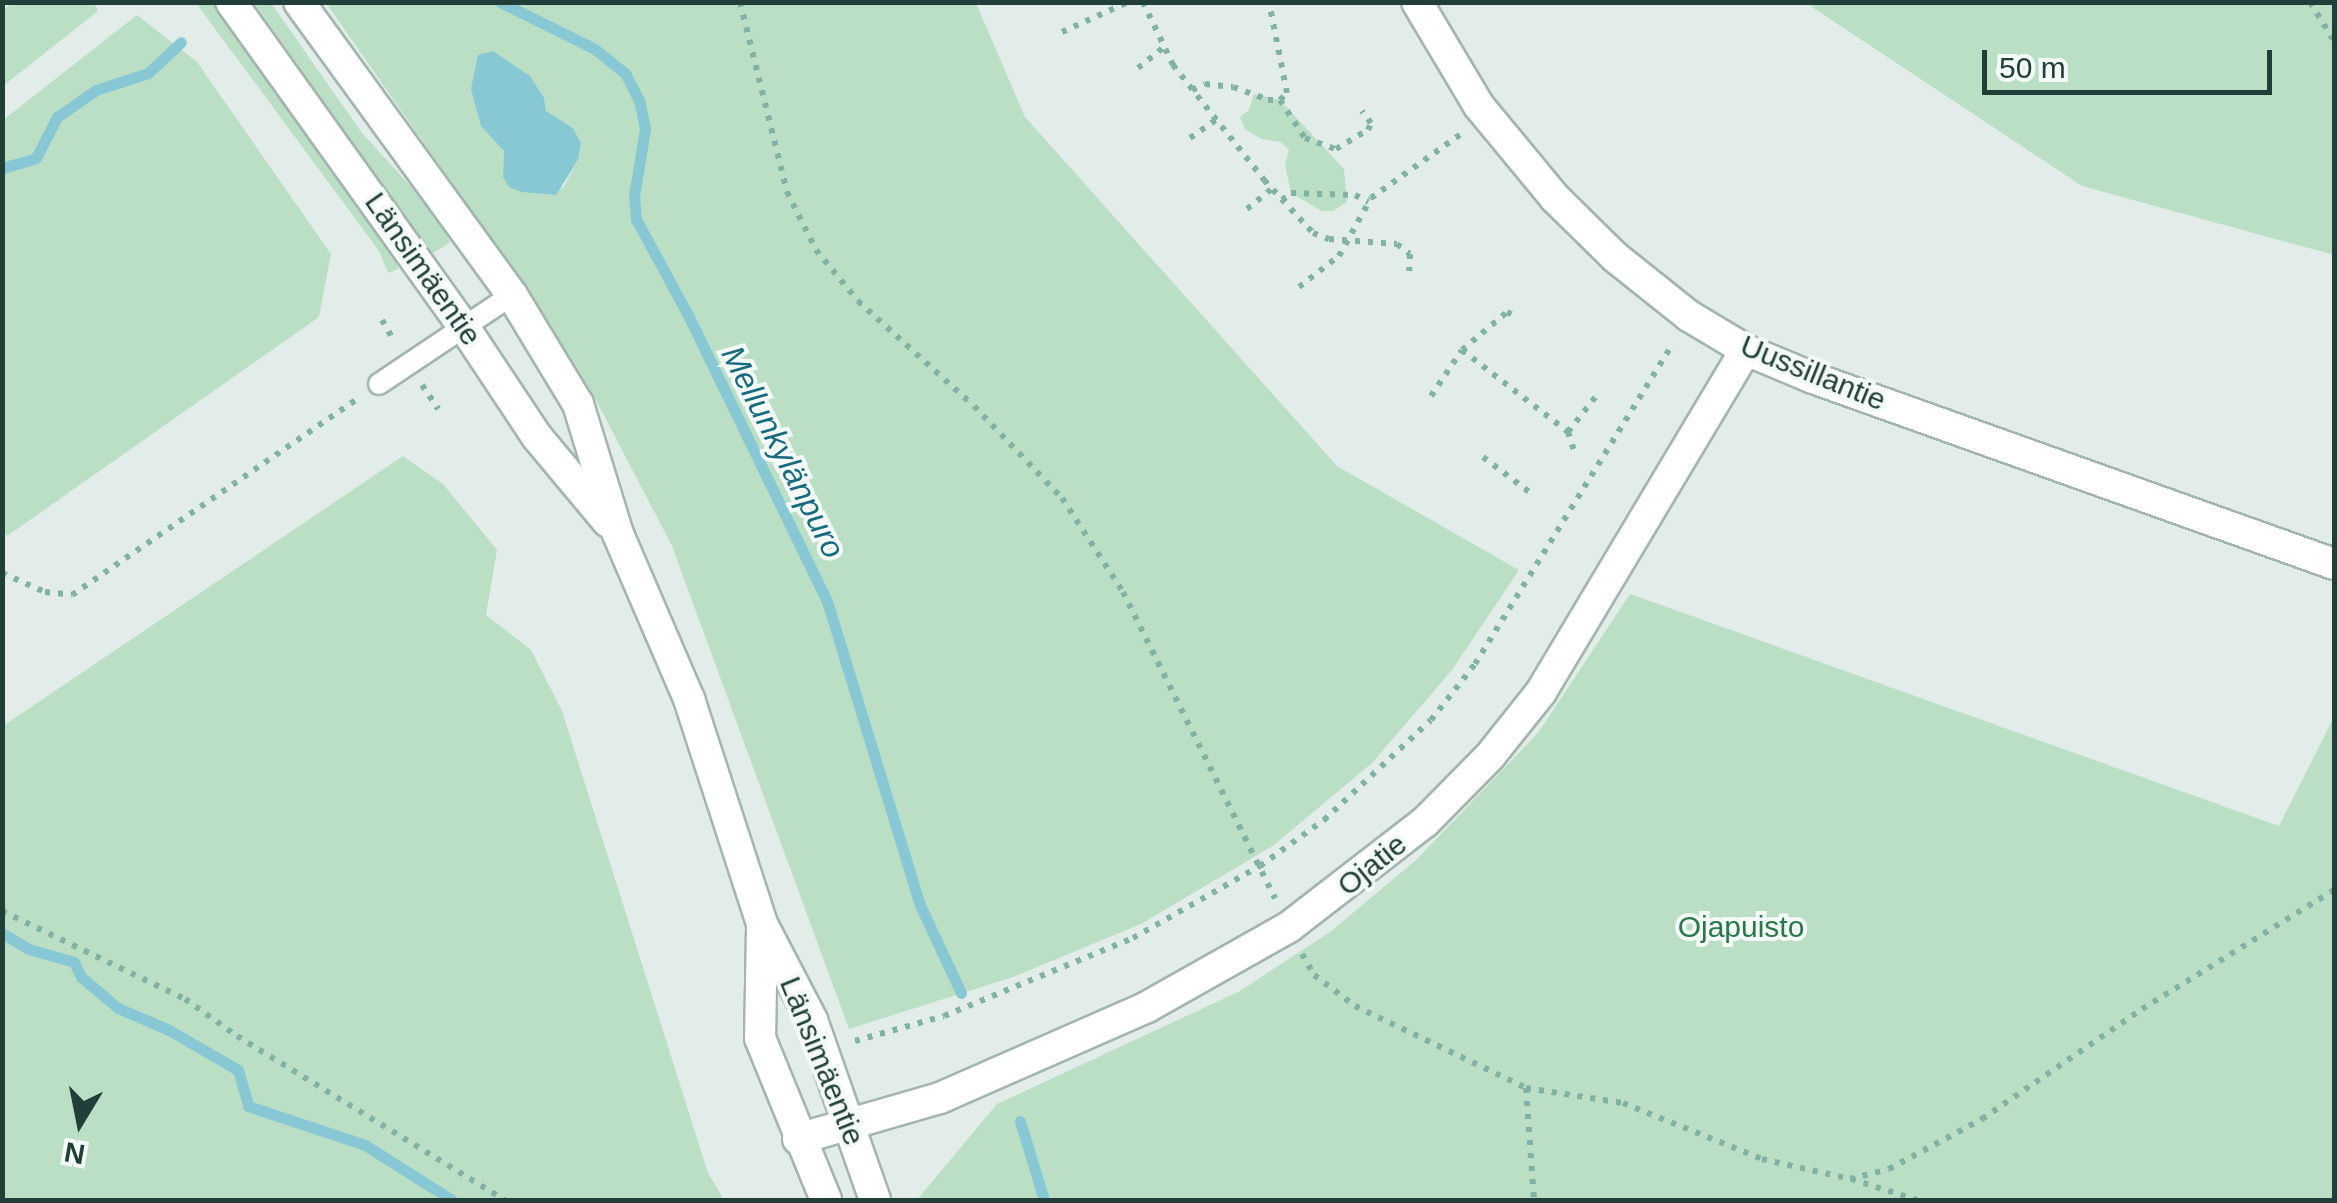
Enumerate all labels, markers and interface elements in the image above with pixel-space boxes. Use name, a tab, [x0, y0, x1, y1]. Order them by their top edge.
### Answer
scale bar	[1987, 30, 2277, 92]
text: 50 m	[1999, 51, 2066, 84]
street label: Länsimäentie	[357, 186, 489, 352]
street label: Uussillantie	[1735, 328, 1891, 418]
water label: Mellunkylänpuro	[713, 339, 853, 565]
street label: Ojatie	[1330, 826, 1414, 904]
park label: Ojapuisto	[1678, 909, 1804, 945]
street label: Länsimäentie	[772, 972, 872, 1150]
north arrow	[30, 1073, 130, 1173]
text: N	[62, 1136, 87, 1170]

